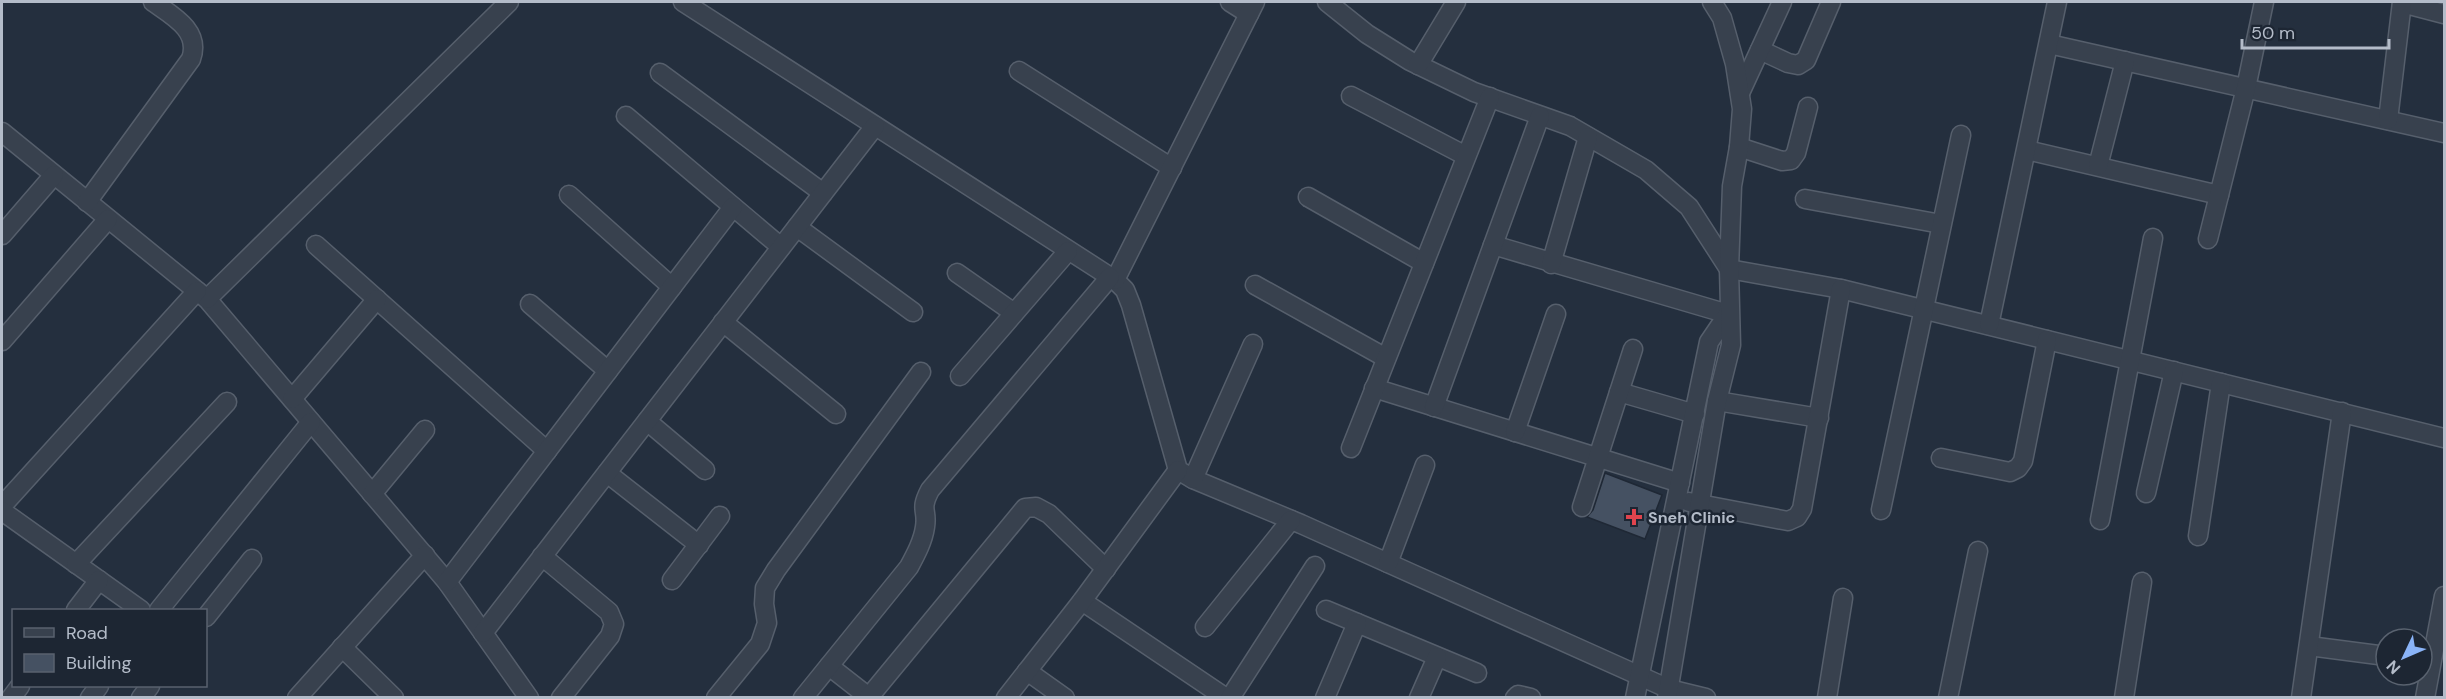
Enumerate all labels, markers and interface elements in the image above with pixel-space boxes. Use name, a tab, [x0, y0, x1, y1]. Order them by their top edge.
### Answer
scale bar	[2242, 12, 2389, 50]
text: 50 m	[2251, 21, 2295, 45]
place label: Sneh Clinic	[1648, 507, 1735, 528]
marker: Sneh Clinic	[1625, 508, 1643, 526]
legend	[12, 609, 207, 687]
text: Road	[66, 621, 108, 645]
north arrow	[2374, 627, 2434, 687]
text: Building	[66, 651, 131, 675]
text: N	[2382, 656, 2405, 679]

